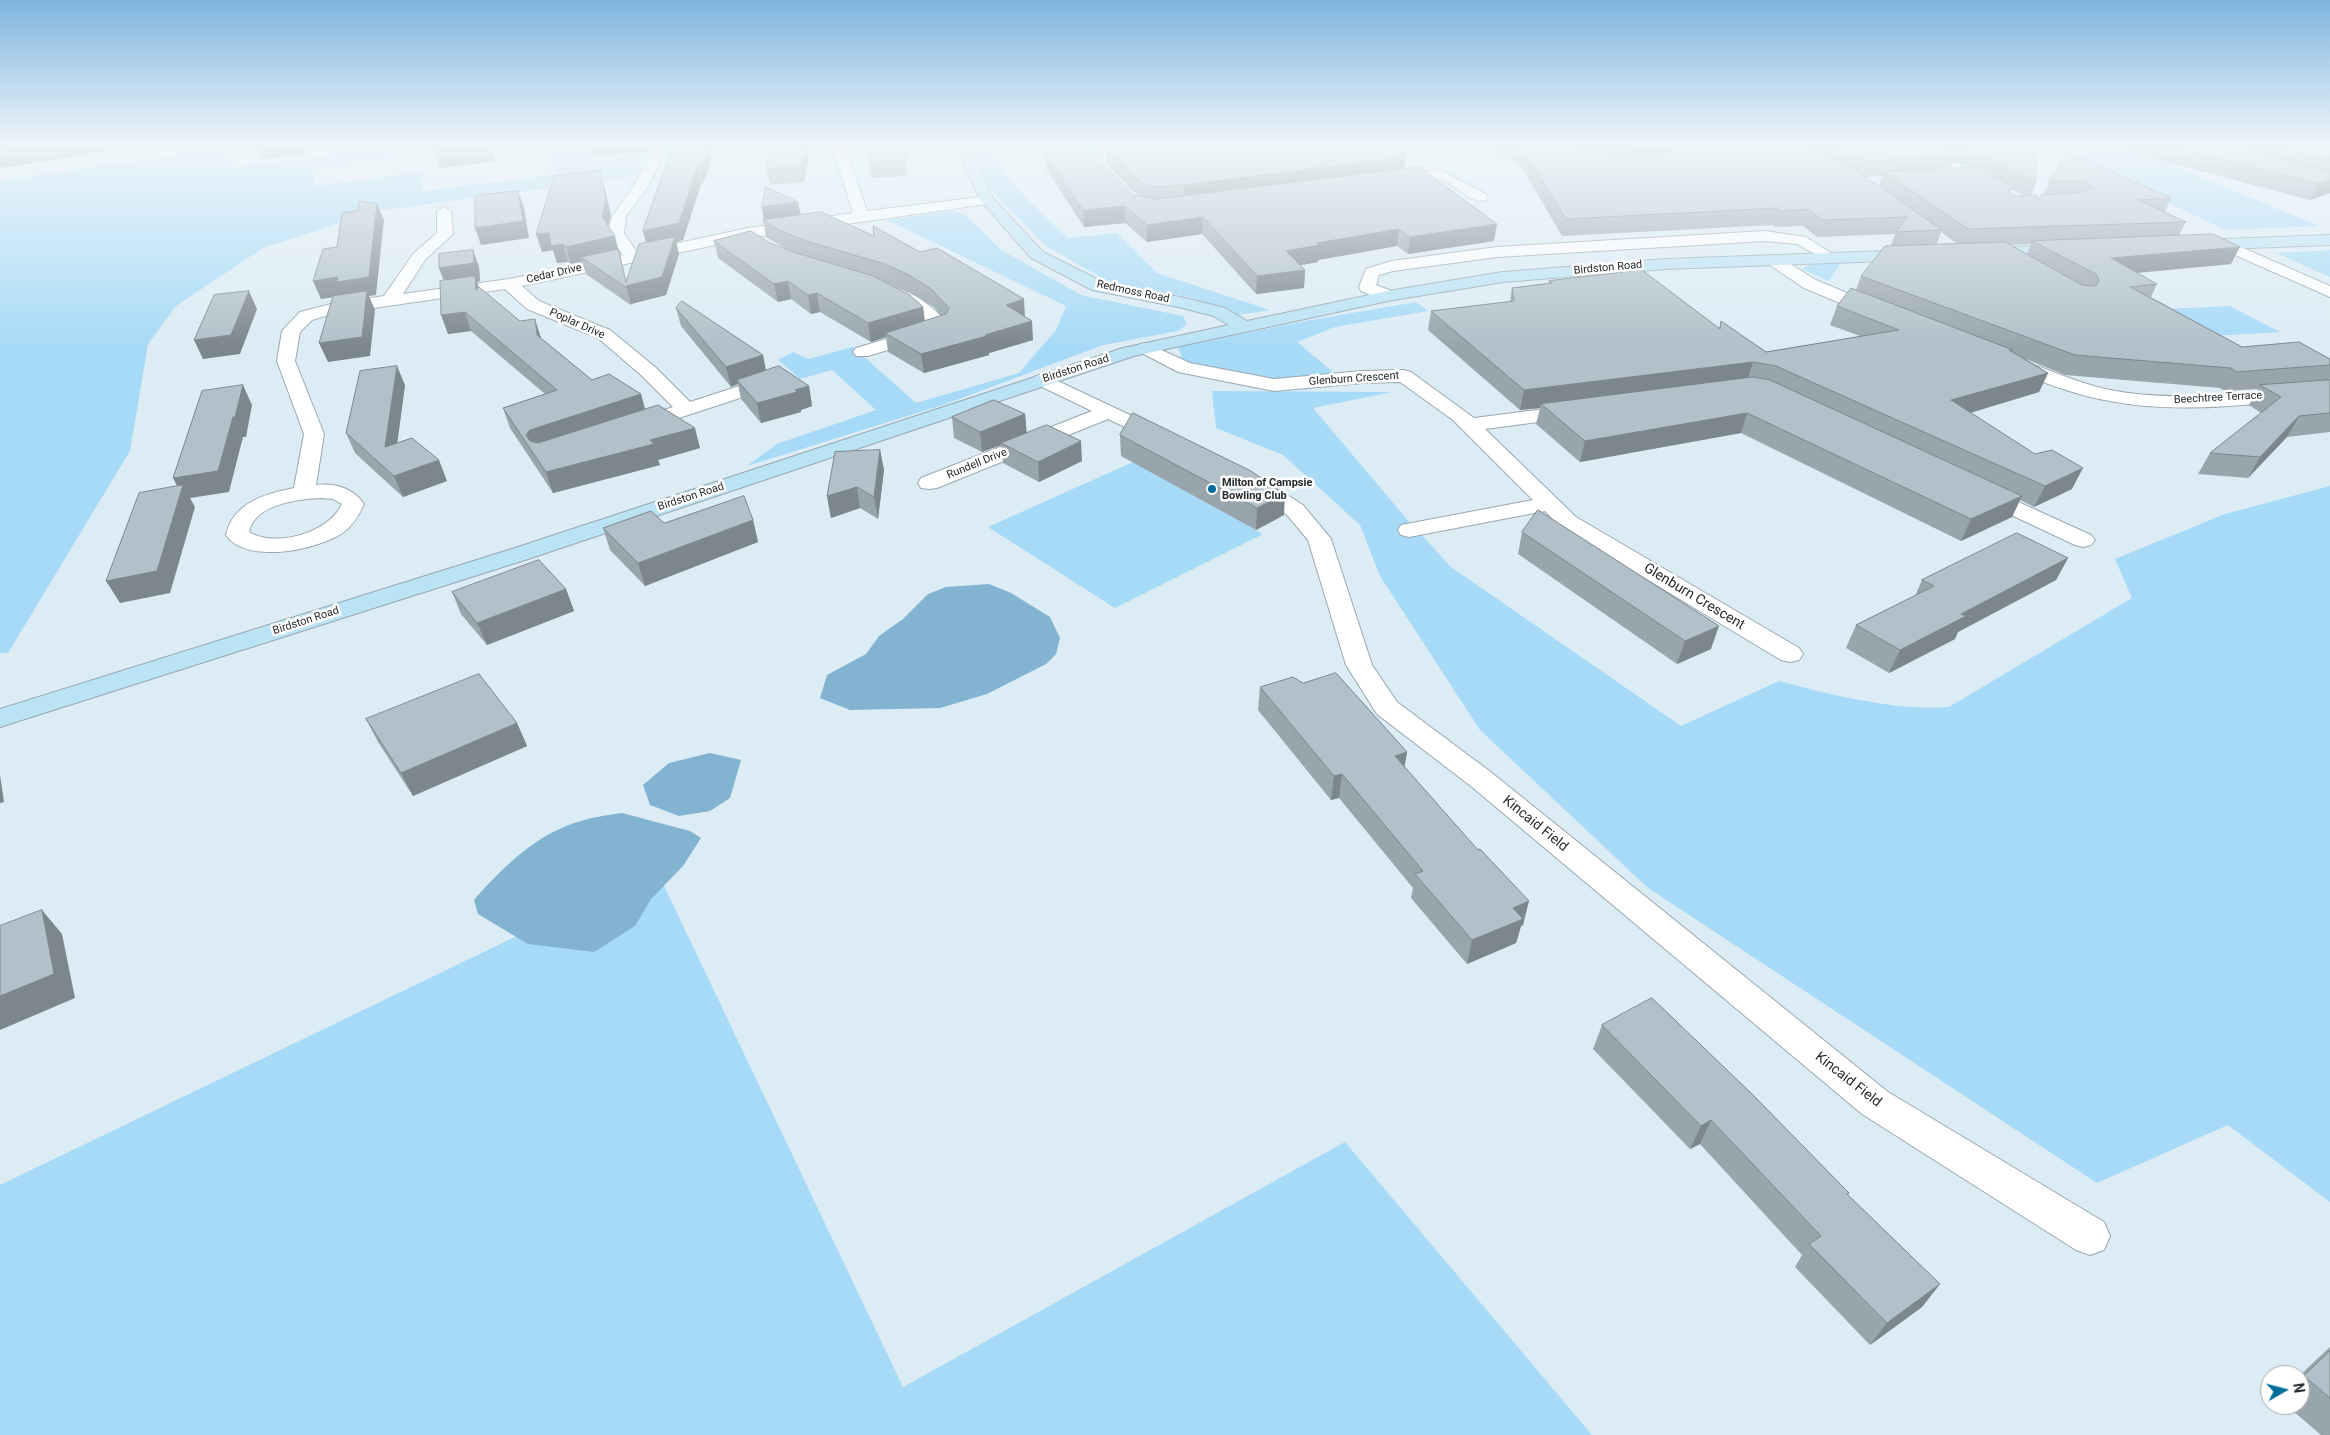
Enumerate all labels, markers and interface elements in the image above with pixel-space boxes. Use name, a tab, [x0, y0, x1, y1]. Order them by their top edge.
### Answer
street label: Birdston Road	[1573, 258, 1643, 278]
street label: Cedar Drive	[525, 261, 583, 287]
street label: Redmoss Road	[1095, 278, 1171, 306]
street label: Poplar Drive	[547, 306, 607, 342]
street label: Birdston Road	[1041, 352, 1111, 386]
street label: Glenburn Crescent	[1308, 369, 1400, 389]
street label: Beechtree Terrace	[2173, 389, 2263, 407]
street label: Rundell Drive	[945, 446, 1009, 482]
place label: Milton of Campsie Bowling Club	[1222, 476, 1312, 502]
street label: Birdston Road	[656, 480, 726, 514]
marker: Milton of Campsie Bowling Club	[1206, 483, 1218, 495]
street label: Glenburn Crescent	[1640, 560, 1748, 634]
street label: Birdston Road	[271, 604, 341, 638]
street label: Kincaid Field	[1499, 792, 1571, 856]
street label: Kincaid Field	[1812, 1049, 1884, 1111]
north arrow	[2260, 1365, 2310, 1415]
text: N	[2290, 1382, 2307, 1394]

